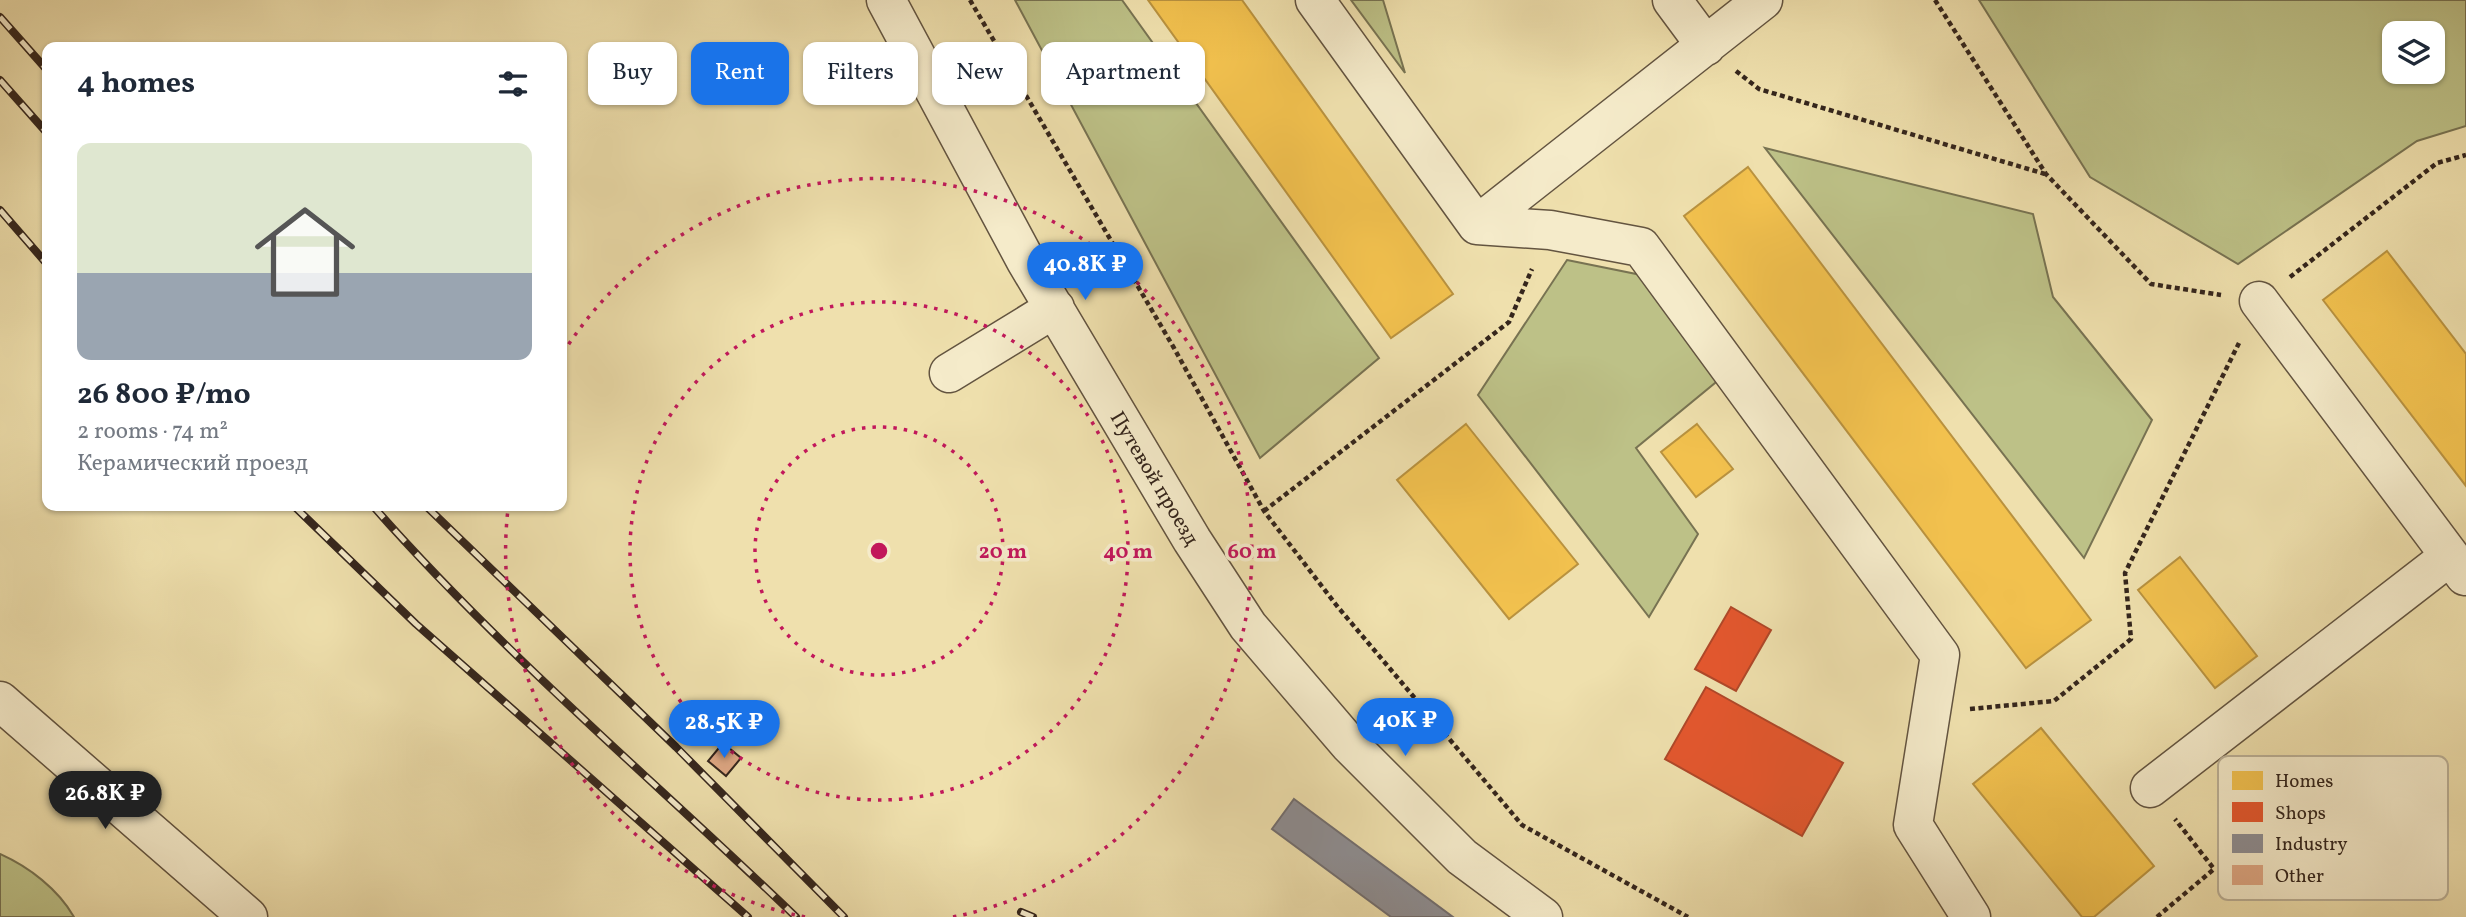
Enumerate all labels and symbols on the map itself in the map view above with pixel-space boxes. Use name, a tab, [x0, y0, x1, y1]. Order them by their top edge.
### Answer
pin: 40.8K ₽	[1020, 243, 1150, 302]
street label: Путевой проезд	[1102, 406, 1205, 552]
text: 20 m	[979, 538, 1027, 567]
text: 40 m	[1103, 538, 1153, 567]
text: 60 m	[1228, 538, 1276, 567]
centre of rings	[867, 539, 891, 563]
pin: 40K ₽	[1356, 698, 1454, 758]
pin: 28.5K ₽	[659, 700, 789, 760]
legend	[2218, 756, 2448, 900]
text: Homes	[2275, 769, 2333, 795]
pin: 26.8K ₽	[40, 772, 170, 831]
text: Shops	[2275, 801, 2326, 827]
text: Industry	[2275, 832, 2348, 858]
text: Other	[2275, 864, 2324, 890]

